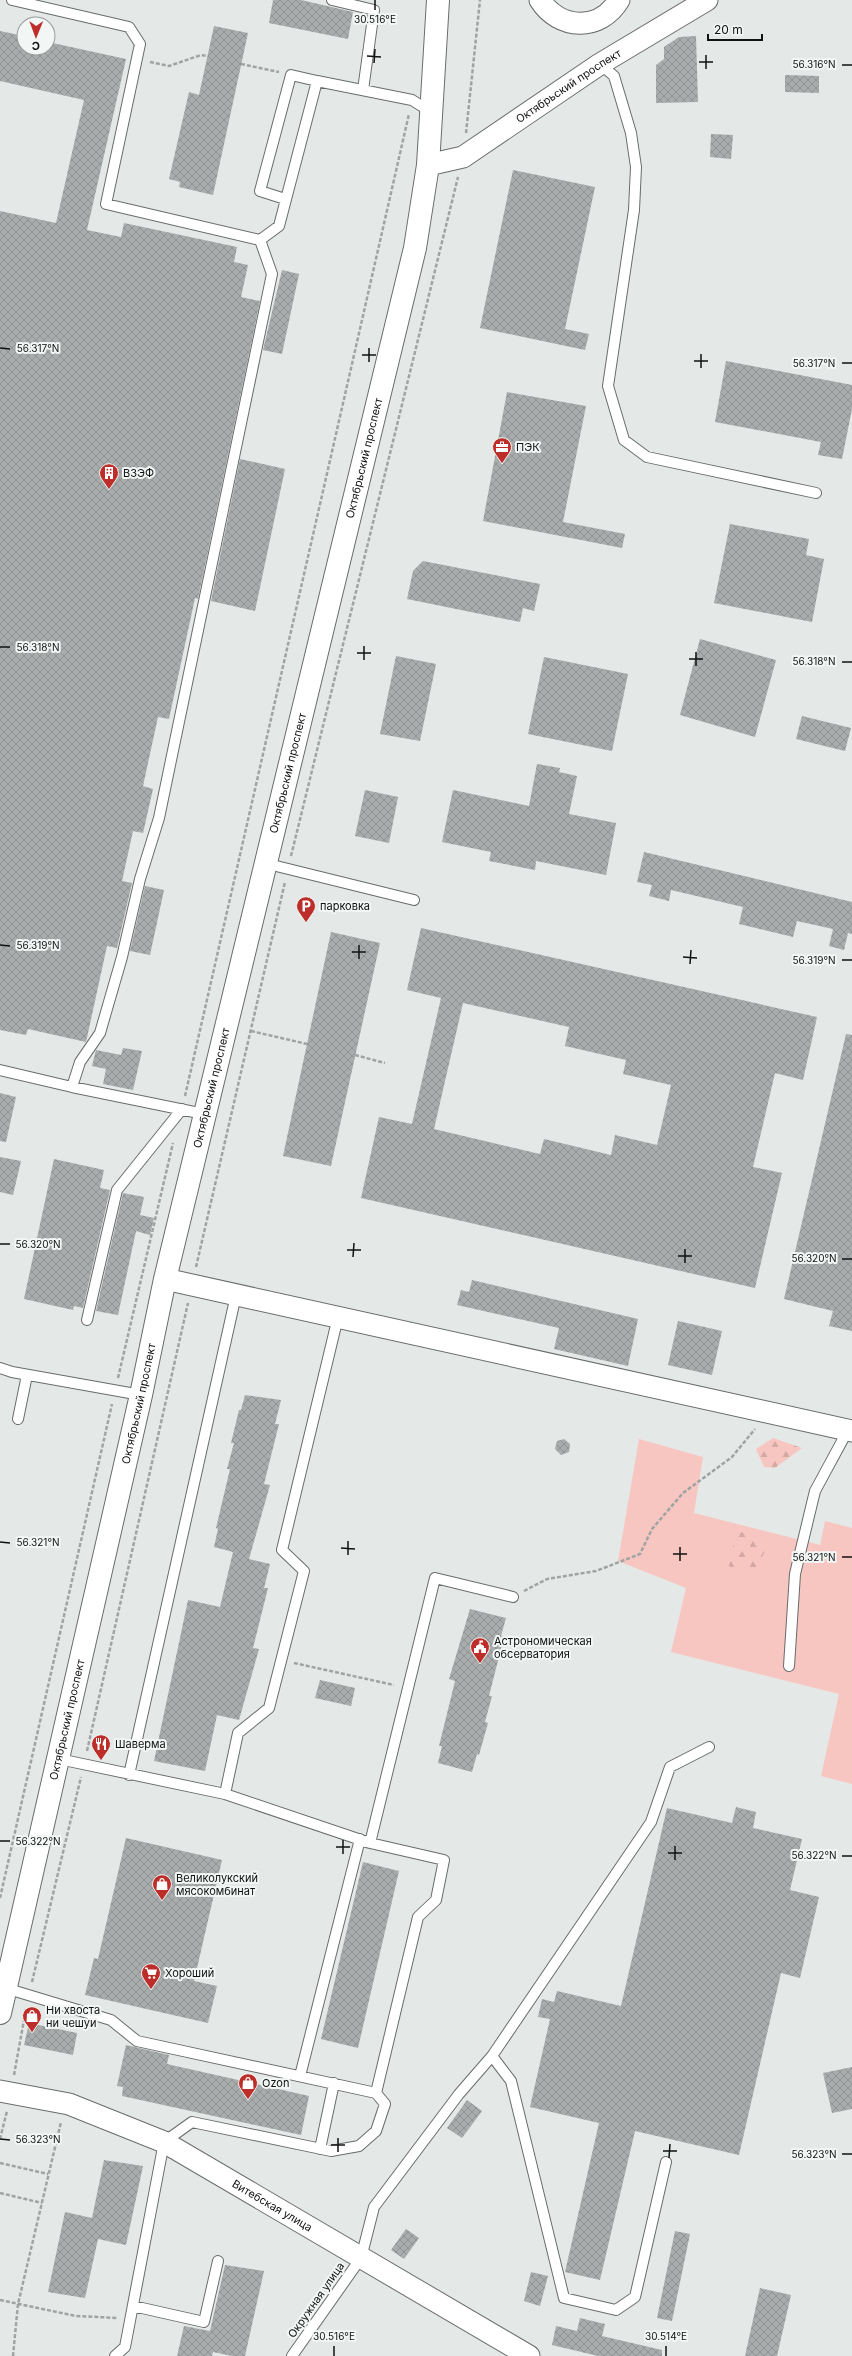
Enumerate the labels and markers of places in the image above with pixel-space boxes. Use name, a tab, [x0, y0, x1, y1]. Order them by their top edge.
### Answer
office icon: ПЭК	[491, 436, 513, 464]
place label: ПЭК	[516, 440, 540, 454]
building icon: ВЗЭФ	[98, 462, 120, 490]
place label: ВЗЭФ	[123, 466, 154, 480]
parking icon: парковка	[295, 895, 317, 923]
place label: парковка	[320, 899, 370, 913]
place label: Aстрономическая обсерватория	[494, 1634, 592, 1661]
public building icon: Aстрономическая обсерватория	[469, 1636, 491, 1664]
restaurant icon: Шаверма	[90, 1733, 112, 1761]
place label: Шаверма	[115, 1737, 166, 1751]
place label: Великолукский мясокомбинат	[176, 1871, 258, 1898]
shop icon: Великолукский мясокомбинат	[151, 1873, 173, 1901]
supermarket icon: Хороший	[140, 1962, 162, 1990]
place label: Хороший	[165, 1966, 214, 1980]
place label: Ни хвоста ни чешуи	[46, 2003, 100, 2030]
shop icon: Ни хвоста ни чешуи	[21, 2005, 43, 2033]
shop icon: Ozon	[237, 2072, 259, 2100]
place label: Ozon	[262, 2076, 289, 2090]

